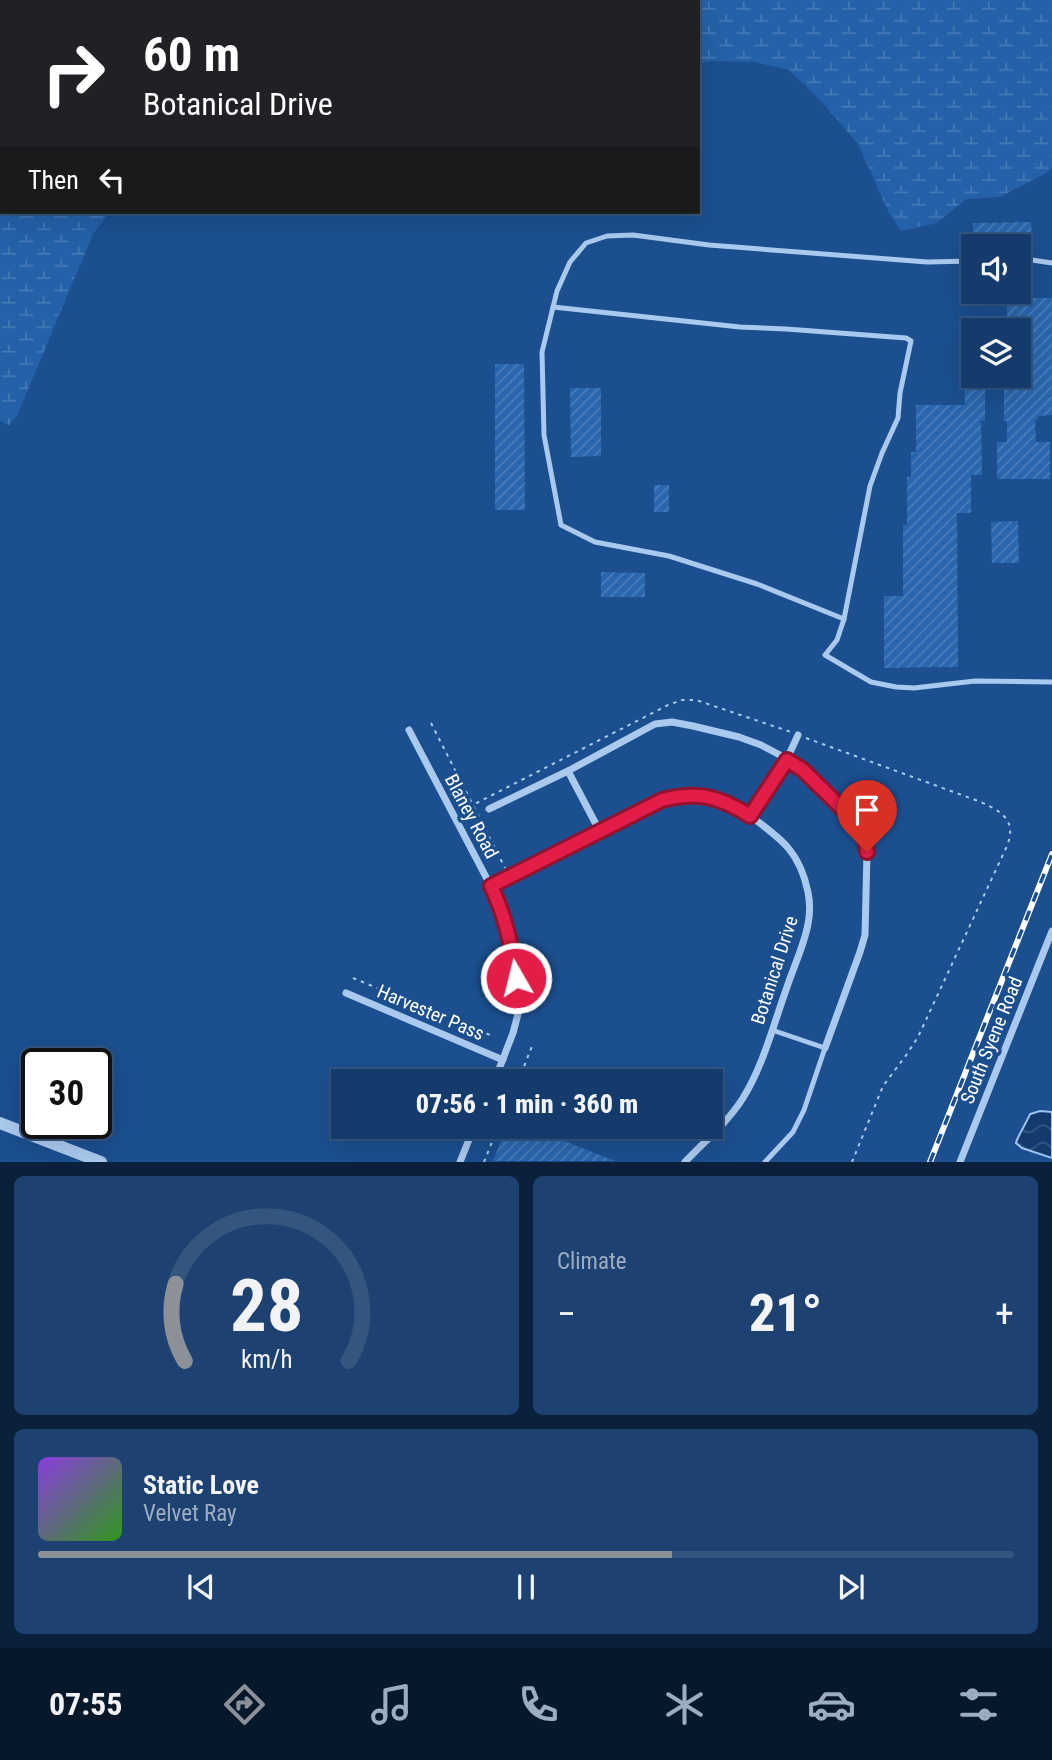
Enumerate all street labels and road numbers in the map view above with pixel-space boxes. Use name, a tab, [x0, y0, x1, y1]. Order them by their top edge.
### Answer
street label: Blaney Road	[440, 770, 503, 862]
street label: Botanical Drive	[746, 913, 803, 1027]
street label: South Syene Road	[956, 973, 1027, 1107]
street label: Harvester Pass	[374, 980, 488, 1045]

